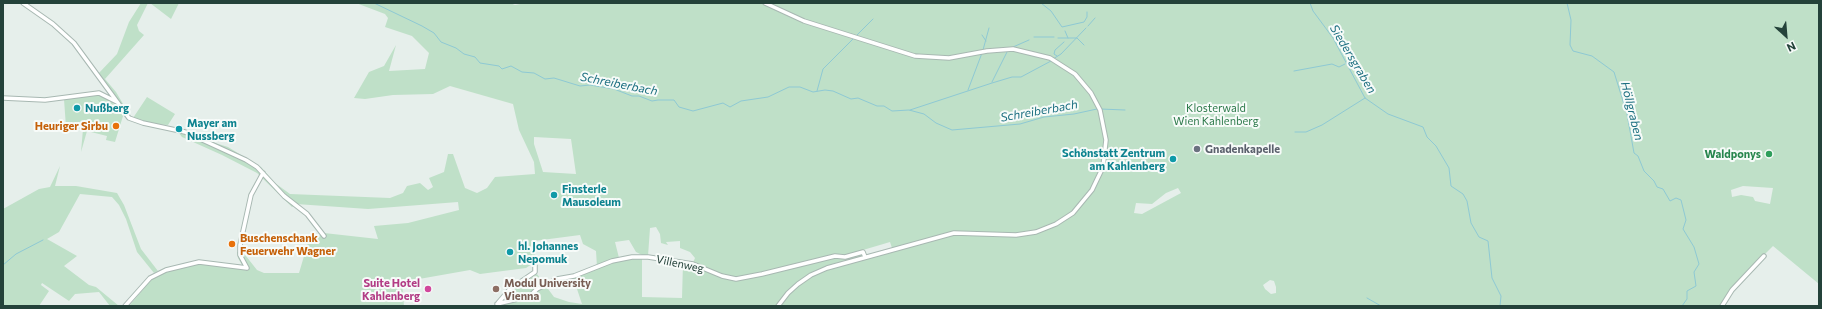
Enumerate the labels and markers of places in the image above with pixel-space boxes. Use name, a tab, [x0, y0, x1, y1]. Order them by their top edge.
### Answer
place label: Nußberg	[85, 101, 129, 115]
marker: Nußberg	[72, 103, 82, 113]
place label: Mayer am Nussberg	[187, 116, 237, 142]
place label: Heuriger Sirbu	[35, 119, 108, 133]
marker: Heuriger Sirbu	[111, 121, 121, 131]
marker: Mayer am Nussberg	[174, 124, 184, 134]
place label: Gnadenkapelle	[1205, 142, 1280, 156]
marker: Gnadenkapelle	[1192, 144, 1202, 154]
place label: Schönstatt Zentrum am Kahlenberg	[1062, 146, 1165, 172]
place label: Waldponys	[1705, 147, 1761, 161]
marker: Waldponys	[1764, 149, 1774, 159]
marker: Schönstatt Zentrum am Kahlenberg	[1168, 154, 1178, 164]
place label: Finsterle Mausoleum	[562, 182, 621, 208]
marker: Finsterle Mausoleum	[549, 190, 559, 200]
place label: Buschenschank Feuerwehr Wagner	[240, 231, 336, 257]
marker: Buschenschank Feuerwehr Wagner	[227, 239, 237, 249]
place label: hl. Johannes Nepomuk	[518, 239, 578, 265]
marker: hl. Johannes Nepomuk	[505, 247, 515, 257]
place label: Suite Hotel Kahlenberg	[362, 276, 420, 302]
place label: Modul University Vienna	[504, 276, 591, 302]
marker: Suite Hotel Kahlenberg	[423, 284, 433, 294]
marker: Modul University Vienna	[491, 284, 501, 294]

